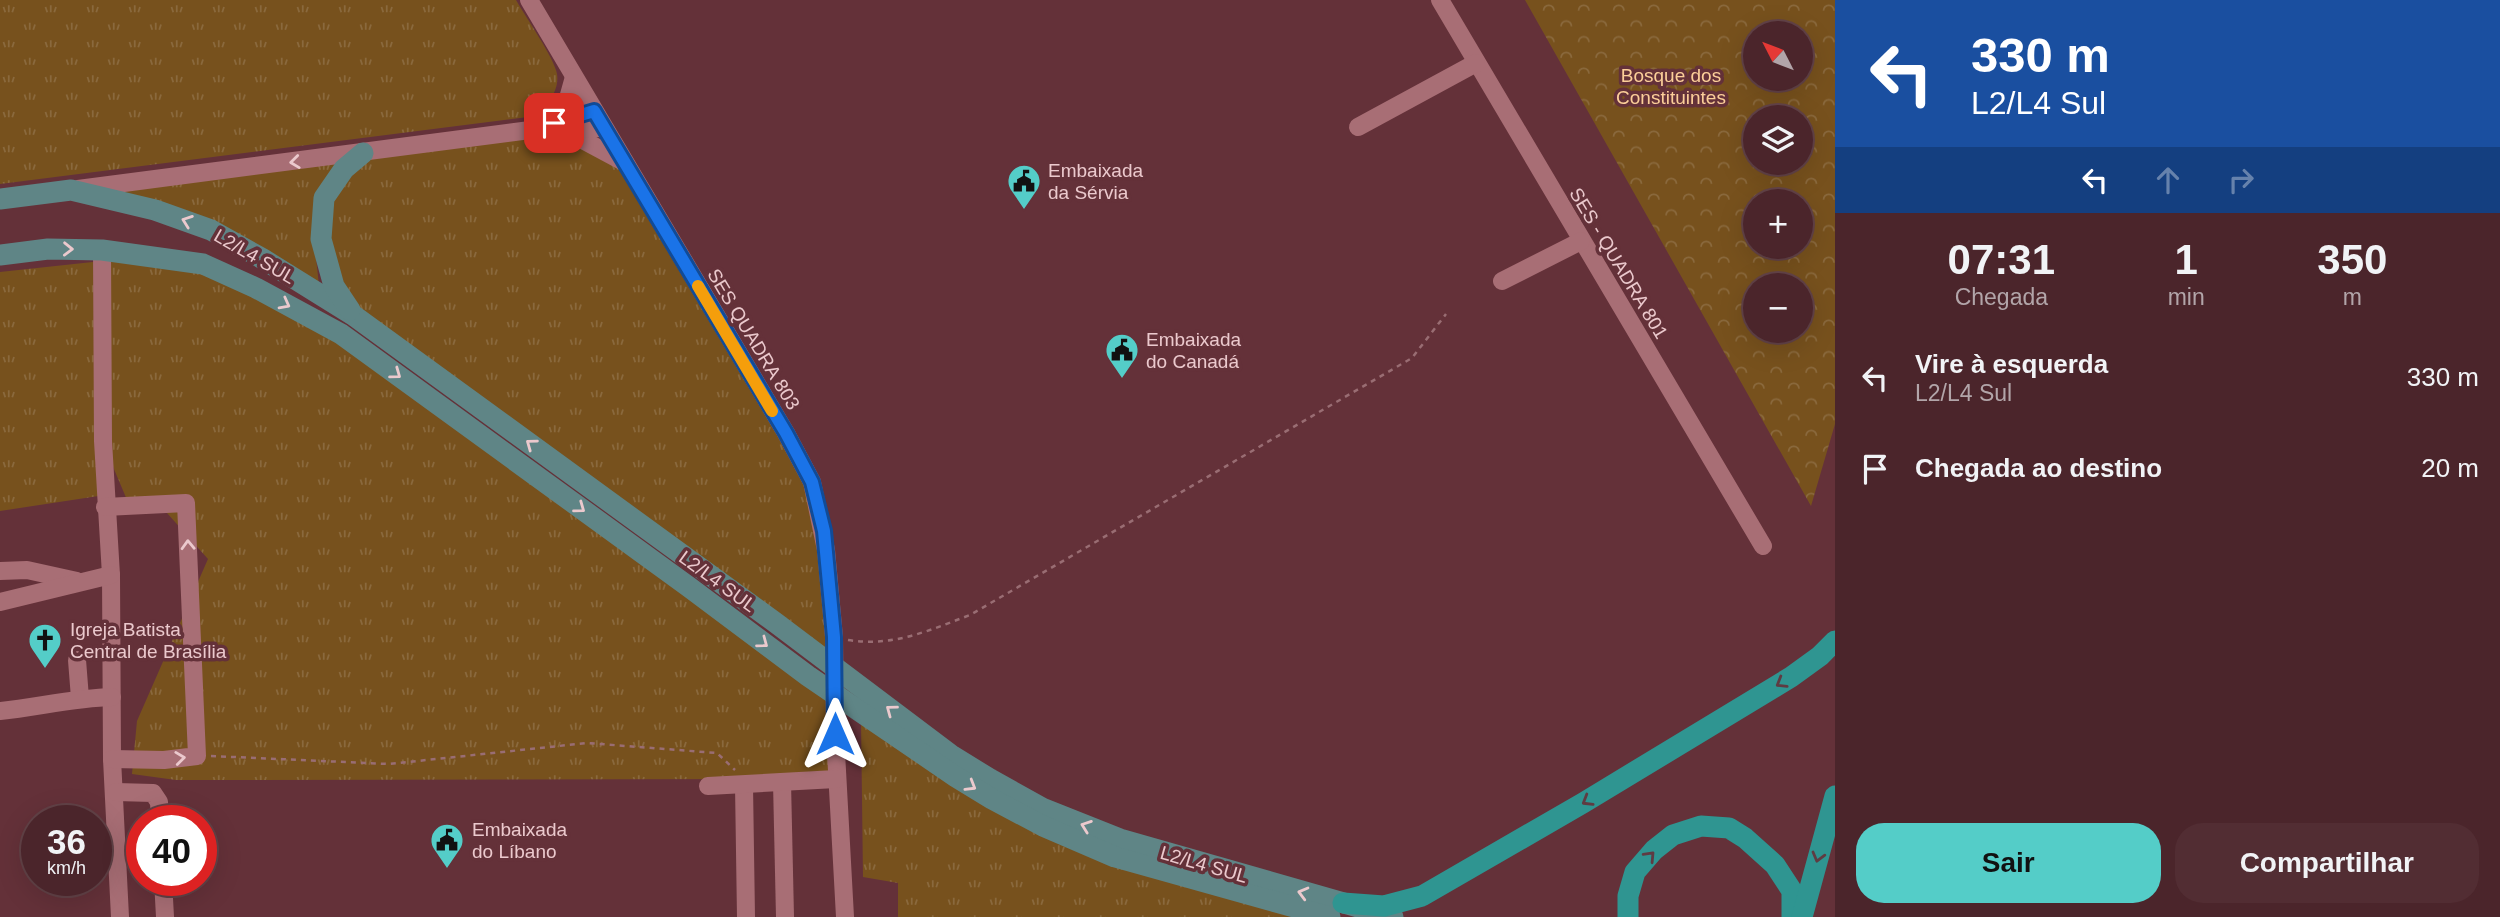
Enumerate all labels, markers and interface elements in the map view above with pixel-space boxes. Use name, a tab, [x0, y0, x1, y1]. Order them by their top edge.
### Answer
north arrow	[1743, 21, 1813, 91]
map controls	[1743, 21, 1813, 343]
icon: left	[1856, 28, 1947, 119]
text: 330 m	[1971, 28, 2110, 82]
park label: Bosque dos Constituintes	[1616, 65, 1726, 108]
text: L2/L4 Sul	[1971, 85, 2106, 121]
pin	[524, 93, 584, 153]
icon: arrive	[535, 104, 573, 142]
button: layers	[1743, 105, 1813, 175]
one-way arrow	[289, 154, 301, 169]
place label: Embaixada da Sérvia	[1048, 160, 1143, 203]
icon: left	[2076, 161, 2114, 199]
icon: ahead	[2149, 161, 2187, 199]
icon: right	[2222, 161, 2260, 199]
public building icon: Embaixada da Sérvia	[1005, 162, 1043, 211]
street label: SES - QUADRA 801	[1565, 184, 1672, 342]
button: +	[1743, 189, 1813, 259]
one-way arrow	[182, 216, 194, 230]
street label: L2/L4 SUL	[211, 225, 299, 288]
text: 07:31	[1948, 236, 2055, 283]
text: 1	[2174, 236, 2198, 283]
text: 350	[2317, 236, 2387, 283]
one-way arrow	[63, 241, 74, 257]
street label: SES QUADRA 803	[703, 265, 804, 413]
button: −	[1743, 273, 1813, 343]
text: Chegada	[1955, 284, 2048, 310]
text: min	[2168, 284, 2205, 310]
text: m	[2343, 284, 2362, 310]
one-way arrow	[278, 296, 290, 309]
place label: Embaixada do Canadá	[1146, 329, 1241, 372]
public building icon: Embaixada do Canadá	[1103, 331, 1141, 380]
text: Vire à esquerda	[1915, 349, 2108, 379]
icon: left	[1856, 359, 1894, 397]
text: 330 m	[2407, 362, 2479, 392]
one-way arrow	[388, 366, 401, 378]
text: L2/L4 Sul	[1915, 380, 2012, 406]
one-way arrow	[526, 440, 539, 452]
icon: arrive	[1856, 450, 1894, 488]
text: Chegada ao destino	[1915, 453, 2162, 483]
text: 20 m	[2421, 453, 2479, 483]
one-way arrow	[572, 500, 585, 512]
one-way arrow	[181, 539, 196, 550]
street label: L2/L4 SUL	[675, 547, 760, 616]
place label: Igreja Batista Central de Brasília	[70, 619, 227, 662]
church icon: Igreja Batista Central de Brasília	[26, 621, 64, 670]
one-way arrow	[756, 635, 768, 647]
one-way arrow	[1776, 675, 1789, 688]
position arrow	[798, 697, 872, 771]
one-way arrow	[887, 706, 899, 718]
one-way arrow	[175, 750, 186, 765]
one-way arrow	[963, 778, 976, 791]
one-way arrow	[1581, 793, 1594, 806]
speed limit sign: 40	[126, 805, 217, 896]
place label: Embaixada do Líbano	[472, 819, 567, 862]
one-way arrow	[1080, 820, 1092, 834]
public building icon: Embaixada do Líbano	[428, 821, 466, 870]
text: 36	[47, 822, 86, 861]
button: Sair	[1856, 823, 2161, 903]
button: Compartilhar	[2175, 823, 2479, 903]
street label: L2/L4 SUL	[1158, 842, 1250, 887]
one-way arrow	[1812, 850, 1827, 862]
one-way arrow	[1641, 851, 1654, 864]
text: km/h	[47, 858, 86, 878]
one-way arrow	[1297, 886, 1309, 901]

